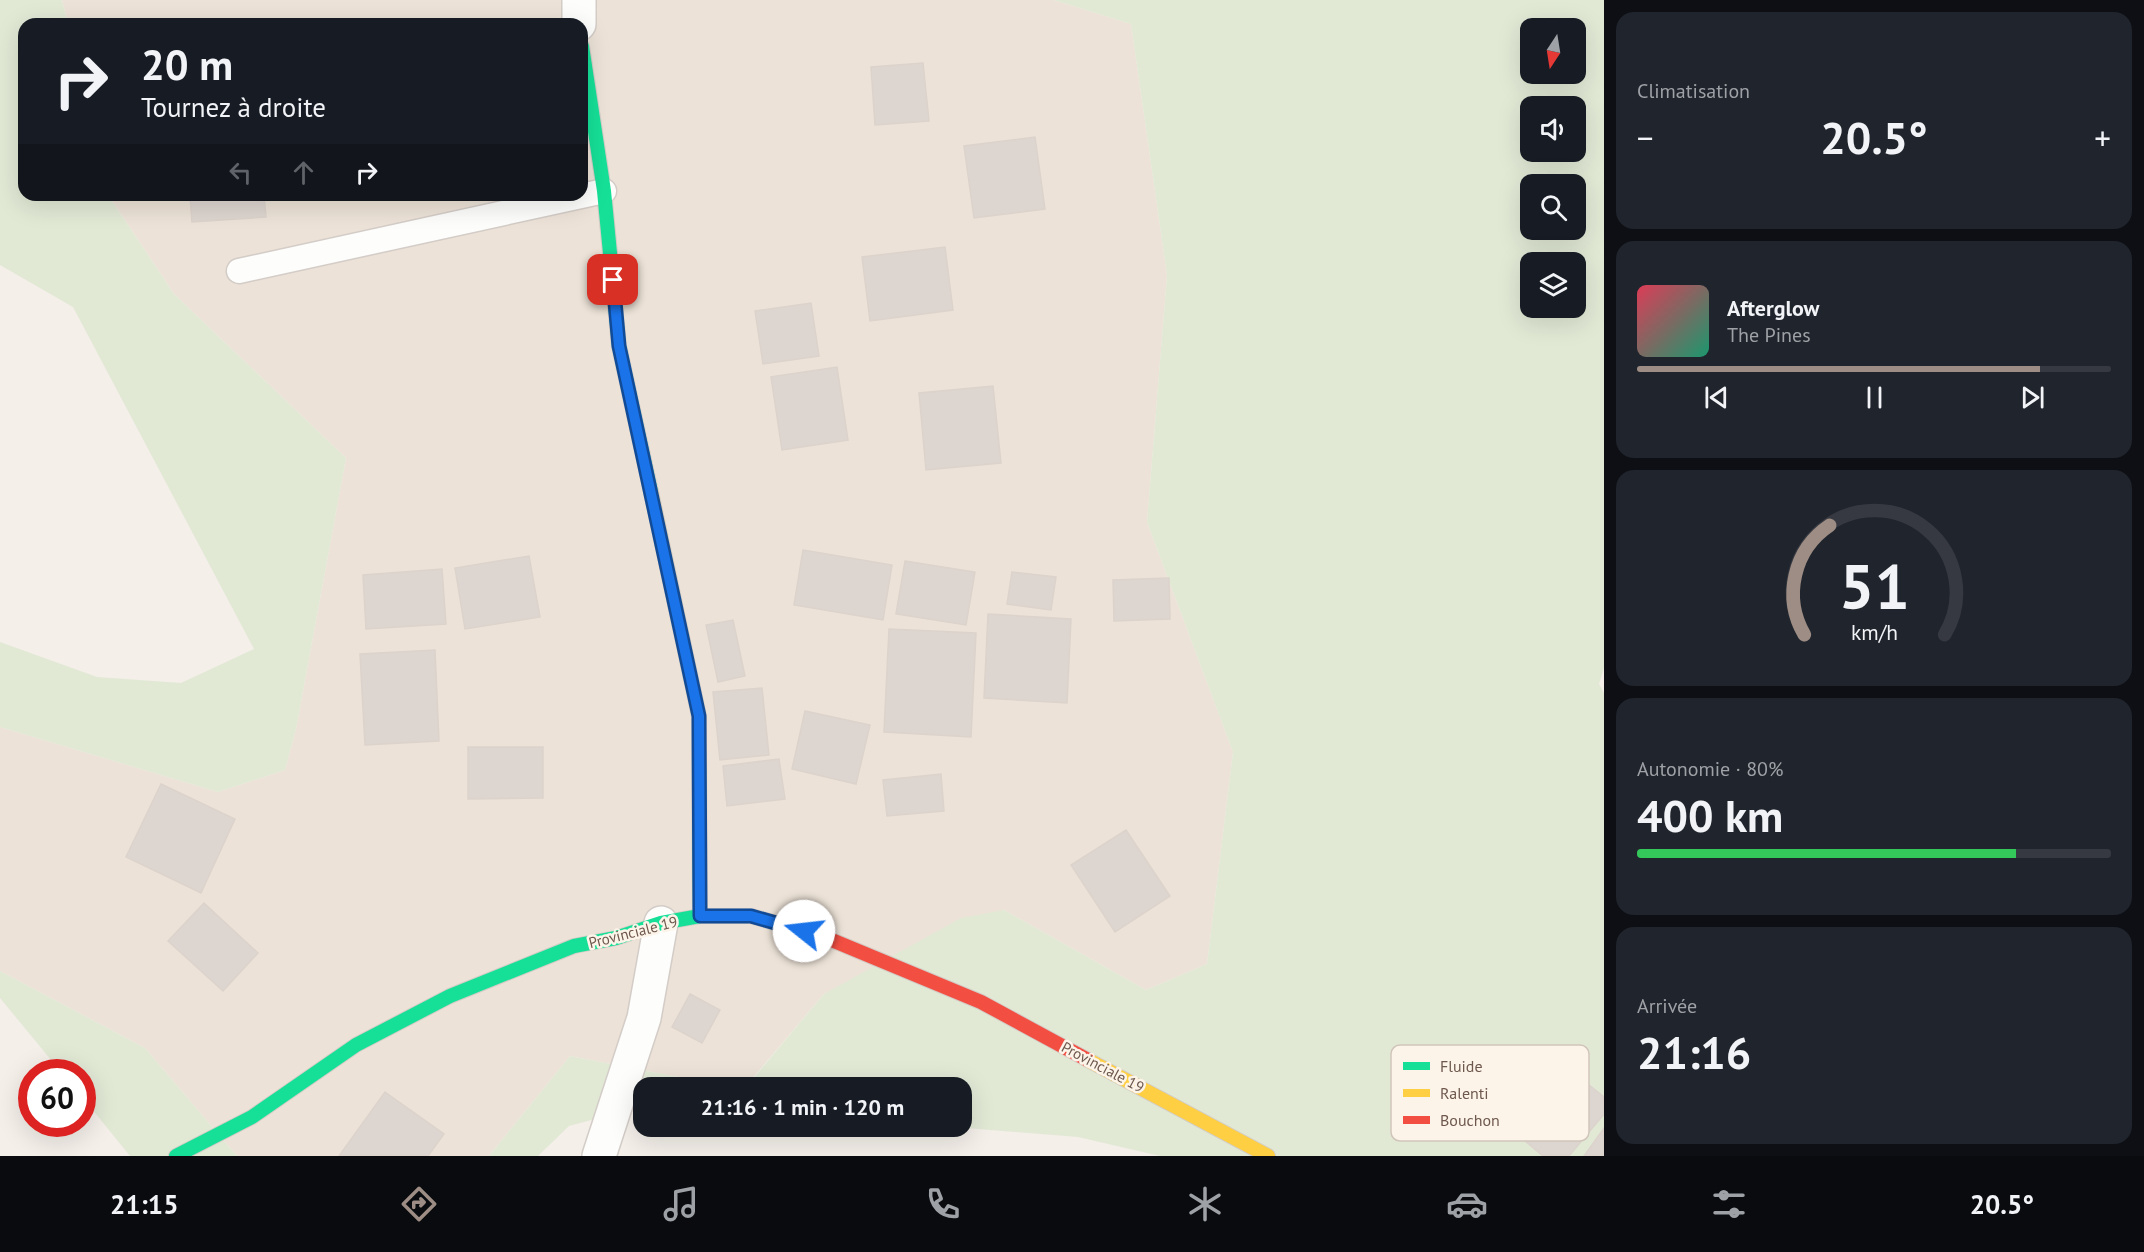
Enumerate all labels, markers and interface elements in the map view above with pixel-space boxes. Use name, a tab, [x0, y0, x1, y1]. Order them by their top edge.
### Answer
north arrow	[1520, 18, 1586, 84]
map controls	[1520, 18, 1586, 318]
text: 20 m	[141, 37, 233, 92]
icon: right	[42, 42, 120, 120]
text: Climatisation	[1637, 78, 1750, 104]
text: Tournez à droite	[141, 90, 326, 124]
button: sound	[1520, 96, 1586, 162]
text: 20.5°	[1820, 108, 1928, 166]
text: −	[1637, 116, 1654, 159]
text: +	[2094, 116, 2111, 159]
icon: left	[224, 156, 257, 189]
icon: ahead	[287, 156, 320, 189]
icon: right	[350, 156, 383, 189]
button: search	[1520, 174, 1586, 240]
button: layers	[1520, 252, 1586, 318]
pin	[587, 254, 638, 305]
icon: arrive	[596, 263, 629, 296]
text: Afterglow	[1727, 294, 1819, 322]
text: The Pines	[1727, 322, 1811, 348]
icon: previous	[1700, 381, 1733, 414]
icon: pause	[1858, 381, 1891, 414]
icon: next	[2016, 381, 2049, 414]
text: 51	[1839, 545, 1909, 626]
text: km/h	[1850, 618, 1897, 646]
text: Autonomie · 80%	[1637, 756, 1783, 782]
text: 400 km	[1637, 786, 1783, 844]
position arrow	[772, 899, 836, 963]
street label: Provinciale 19	[587, 912, 679, 952]
text: Arrivée	[1637, 993, 1697, 1019]
text: 21:16	[1637, 1023, 1751, 1081]
street label: Provinciale 19	[1058, 1037, 1148, 1097]
legend	[1391, 1045, 1589, 1141]
text: Fluide	[1440, 1056, 1483, 1076]
speed limit sign: 60	[18, 1059, 96, 1137]
text: Ralenti	[1440, 1083, 1489, 1103]
text: 21:16 · 1 min · 120 m	[701, 1093, 904, 1121]
text: Bouchon	[1440, 1110, 1500, 1130]
icon: directions	[398, 1183, 440, 1225]
icon: music	[660, 1183, 702, 1225]
icon: phone	[922, 1183, 964, 1225]
icon: climate	[1184, 1183, 1226, 1225]
icon: car	[1446, 1183, 1488, 1225]
icon: filters	[1708, 1183, 1750, 1225]
text: 21:15	[110, 1187, 178, 1221]
text: 20.5°	[1970, 1187, 2034, 1221]

